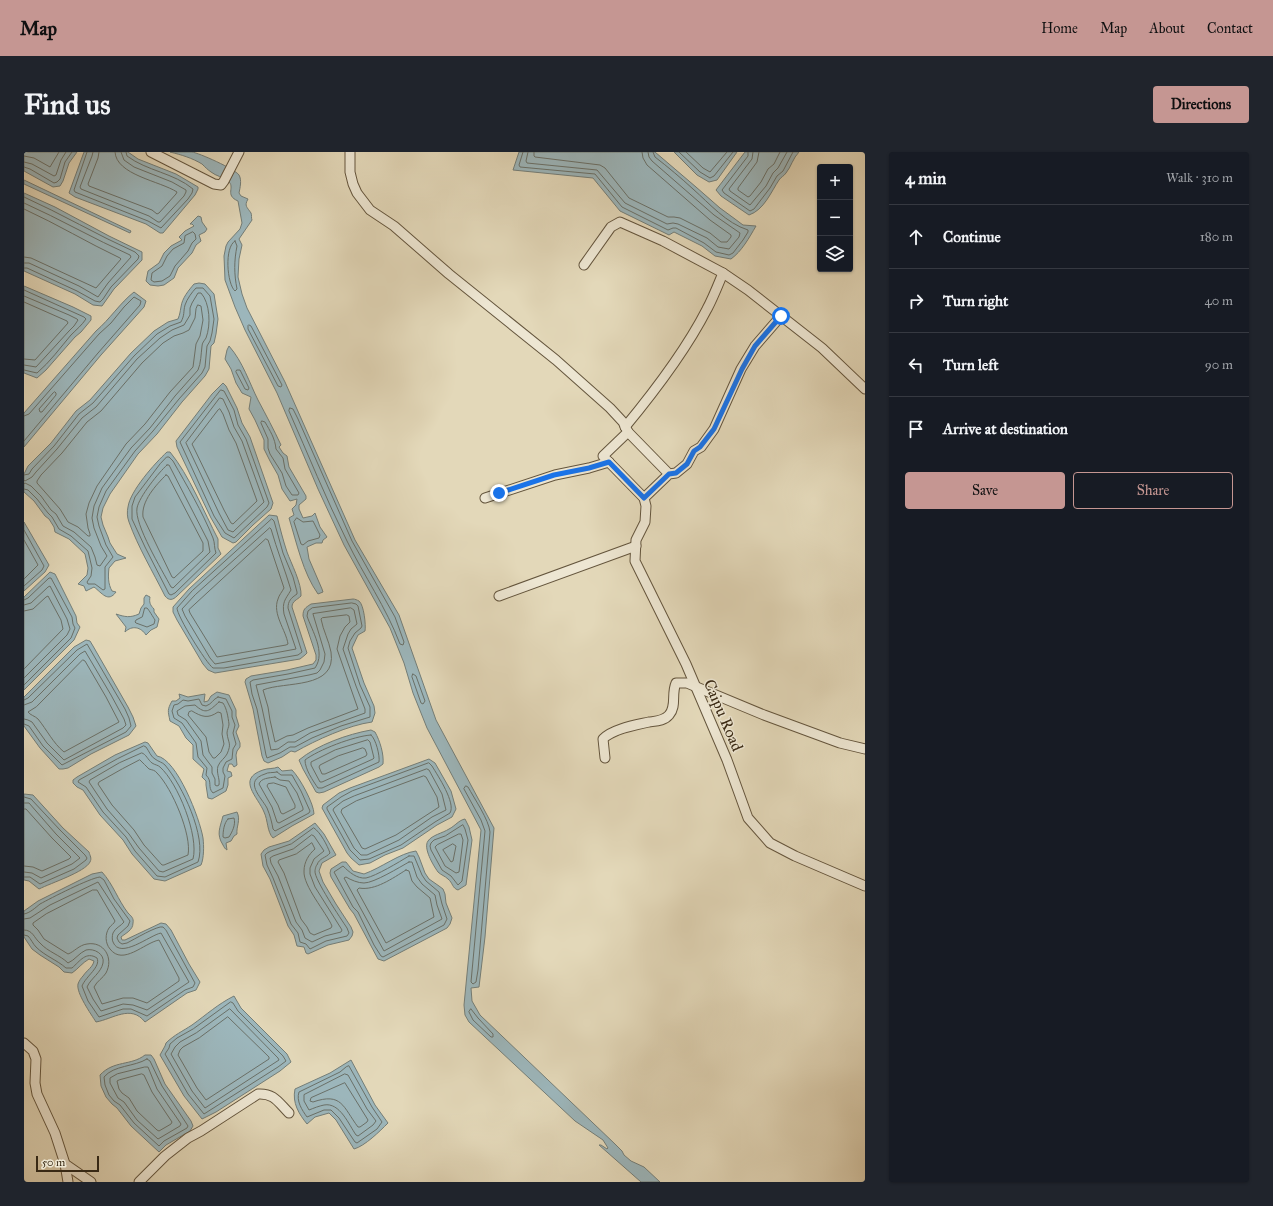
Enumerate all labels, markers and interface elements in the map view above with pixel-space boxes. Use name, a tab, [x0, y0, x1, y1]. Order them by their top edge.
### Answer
text: Map	[20, 17, 57, 40]
text: Home	[1041, 20, 1078, 37]
text: Map	[1100, 20, 1127, 37]
text: About	[1149, 20, 1185, 37]
text: Contact	[1207, 20, 1253, 37]
button: Directions	[1153, 86, 1249, 123]
text: Find us	[24, 87, 110, 122]
map controls	[817, 164, 853, 272]
button: +	[817, 164, 853, 200]
text: 4 min	[905, 168, 946, 189]
text: Walk · 310 m	[1166, 170, 1233, 186]
button: −	[817, 200, 853, 236]
icon: ahead	[905, 226, 927, 248]
text: Continue	[943, 228, 1001, 246]
text: 180 m	[1200, 229, 1233, 245]
button: layers	[817, 236, 853, 272]
icon: right	[905, 290, 927, 312]
text: Turn right	[943, 292, 1008, 310]
text: 40 m	[1204, 293, 1233, 309]
route start	[772, 307, 790, 325]
icon: left	[905, 354, 927, 376]
text: Turn left	[943, 356, 999, 374]
text: 90 m	[1205, 357, 1233, 373]
icon: arrive	[905, 418, 927, 440]
text: Arrive at destination	[943, 420, 1068, 438]
button: Save	[905, 472, 1065, 509]
button: Share	[1073, 472, 1233, 509]
route end	[490, 484, 508, 502]
street label: Caipu Road	[700, 676, 747, 754]
scale bar	[36, 1154, 99, 1173]
text: 50 m	[42, 1156, 65, 1169]

